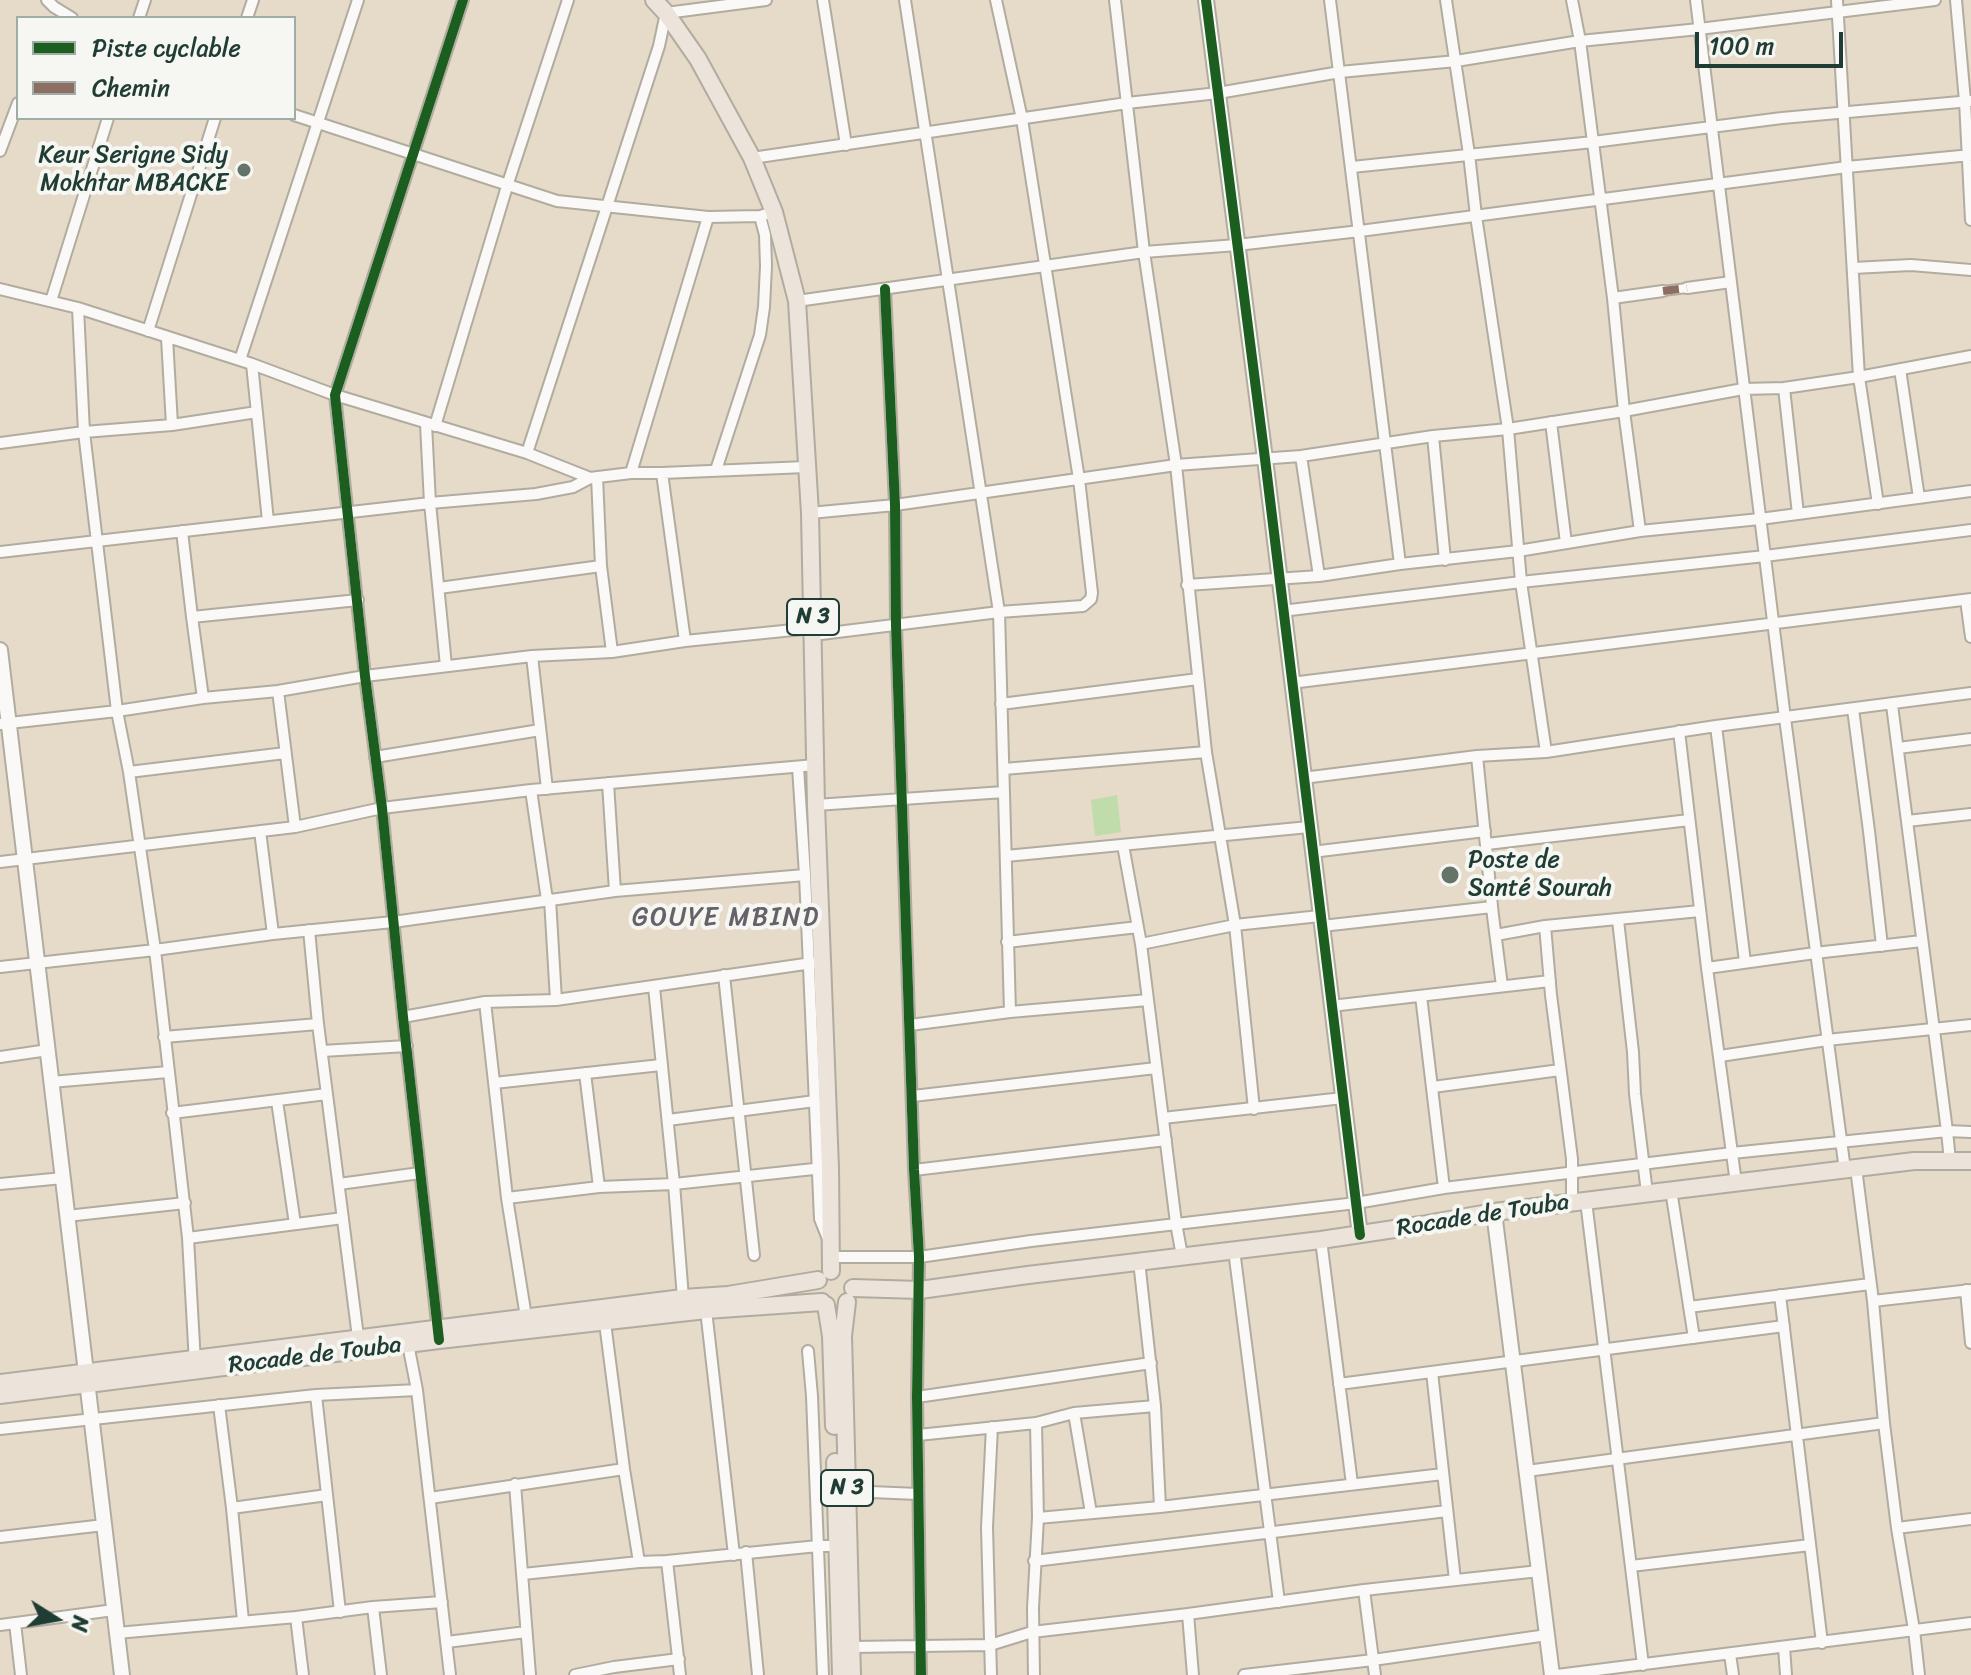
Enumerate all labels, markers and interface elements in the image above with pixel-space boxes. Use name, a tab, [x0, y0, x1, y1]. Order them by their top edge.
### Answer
legend	[16, 16, 296, 120]
scale bar	[1699, 16, 1847, 66]
text: 100 m	[1709, 25, 1774, 67]
text: Piste cyclable	[92, 27, 241, 69]
text: Chemin	[92, 67, 170, 109]
place label: Keur Serigne Sidy Mokhtar MBACKE	[38, 142, 228, 198]
marker: Keur Serigne Sidy Mokhtar MBACKE	[235, 161, 253, 179]
road number: N 3	[787, 599, 839, 635]
place label: Poste de Santé Sourah	[1468, 847, 1612, 903]
marker: Poste de Santé Sourah	[1439, 864, 1461, 886]
district label: GOUYE MBIND	[631, 902, 821, 934]
street label: Rocade de Touba	[1395, 1188, 1571, 1244]
street label: Rocade de Touba	[227, 1331, 403, 1381]
road number: N 3	[821, 1470, 873, 1506]
north arrow	[16, 1579, 96, 1659]
text: N	[59, 1612, 101, 1635]

